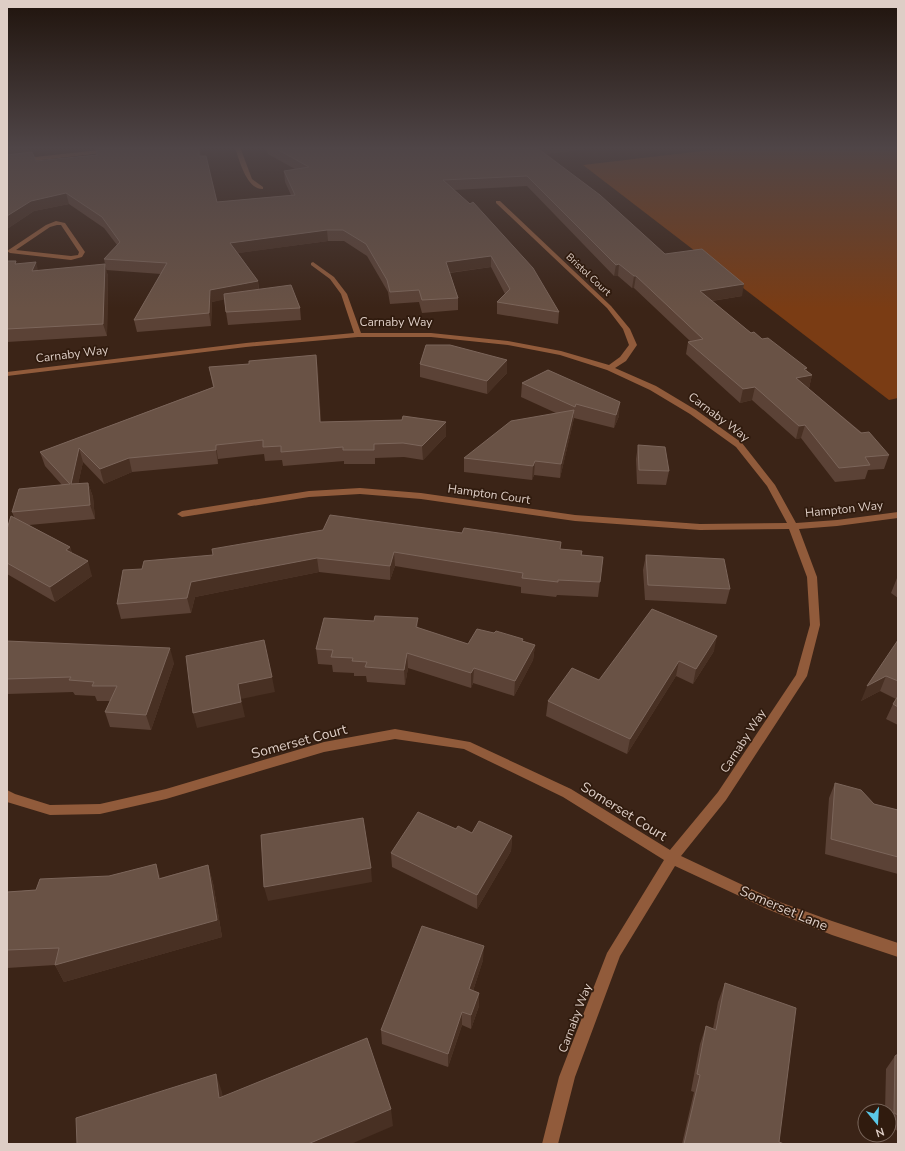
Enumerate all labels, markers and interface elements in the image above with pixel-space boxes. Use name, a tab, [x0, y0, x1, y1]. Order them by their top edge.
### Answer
street label: Bristol Court	[563, 250, 614, 300]
street label: Carnaby Way	[360, 314, 433, 330]
street label: Carnaby Way	[35, 342, 110, 366]
street label: Carnaby Way	[685, 389, 754, 446]
street label: Hampton Court	[447, 480, 532, 508]
street label: Hampton Way	[804, 497, 885, 521]
street label: Carnaby Way	[716, 705, 770, 776]
street label: Somerset Court	[249, 720, 349, 763]
street label: Somerset Court	[577, 777, 671, 846]
street label: Somerset Lane	[737, 881, 831, 936]
street label: Carnaby Way	[554, 980, 596, 1055]
north arrow	[857, 1103, 897, 1143]
text: N	[874, 1124, 886, 1140]

